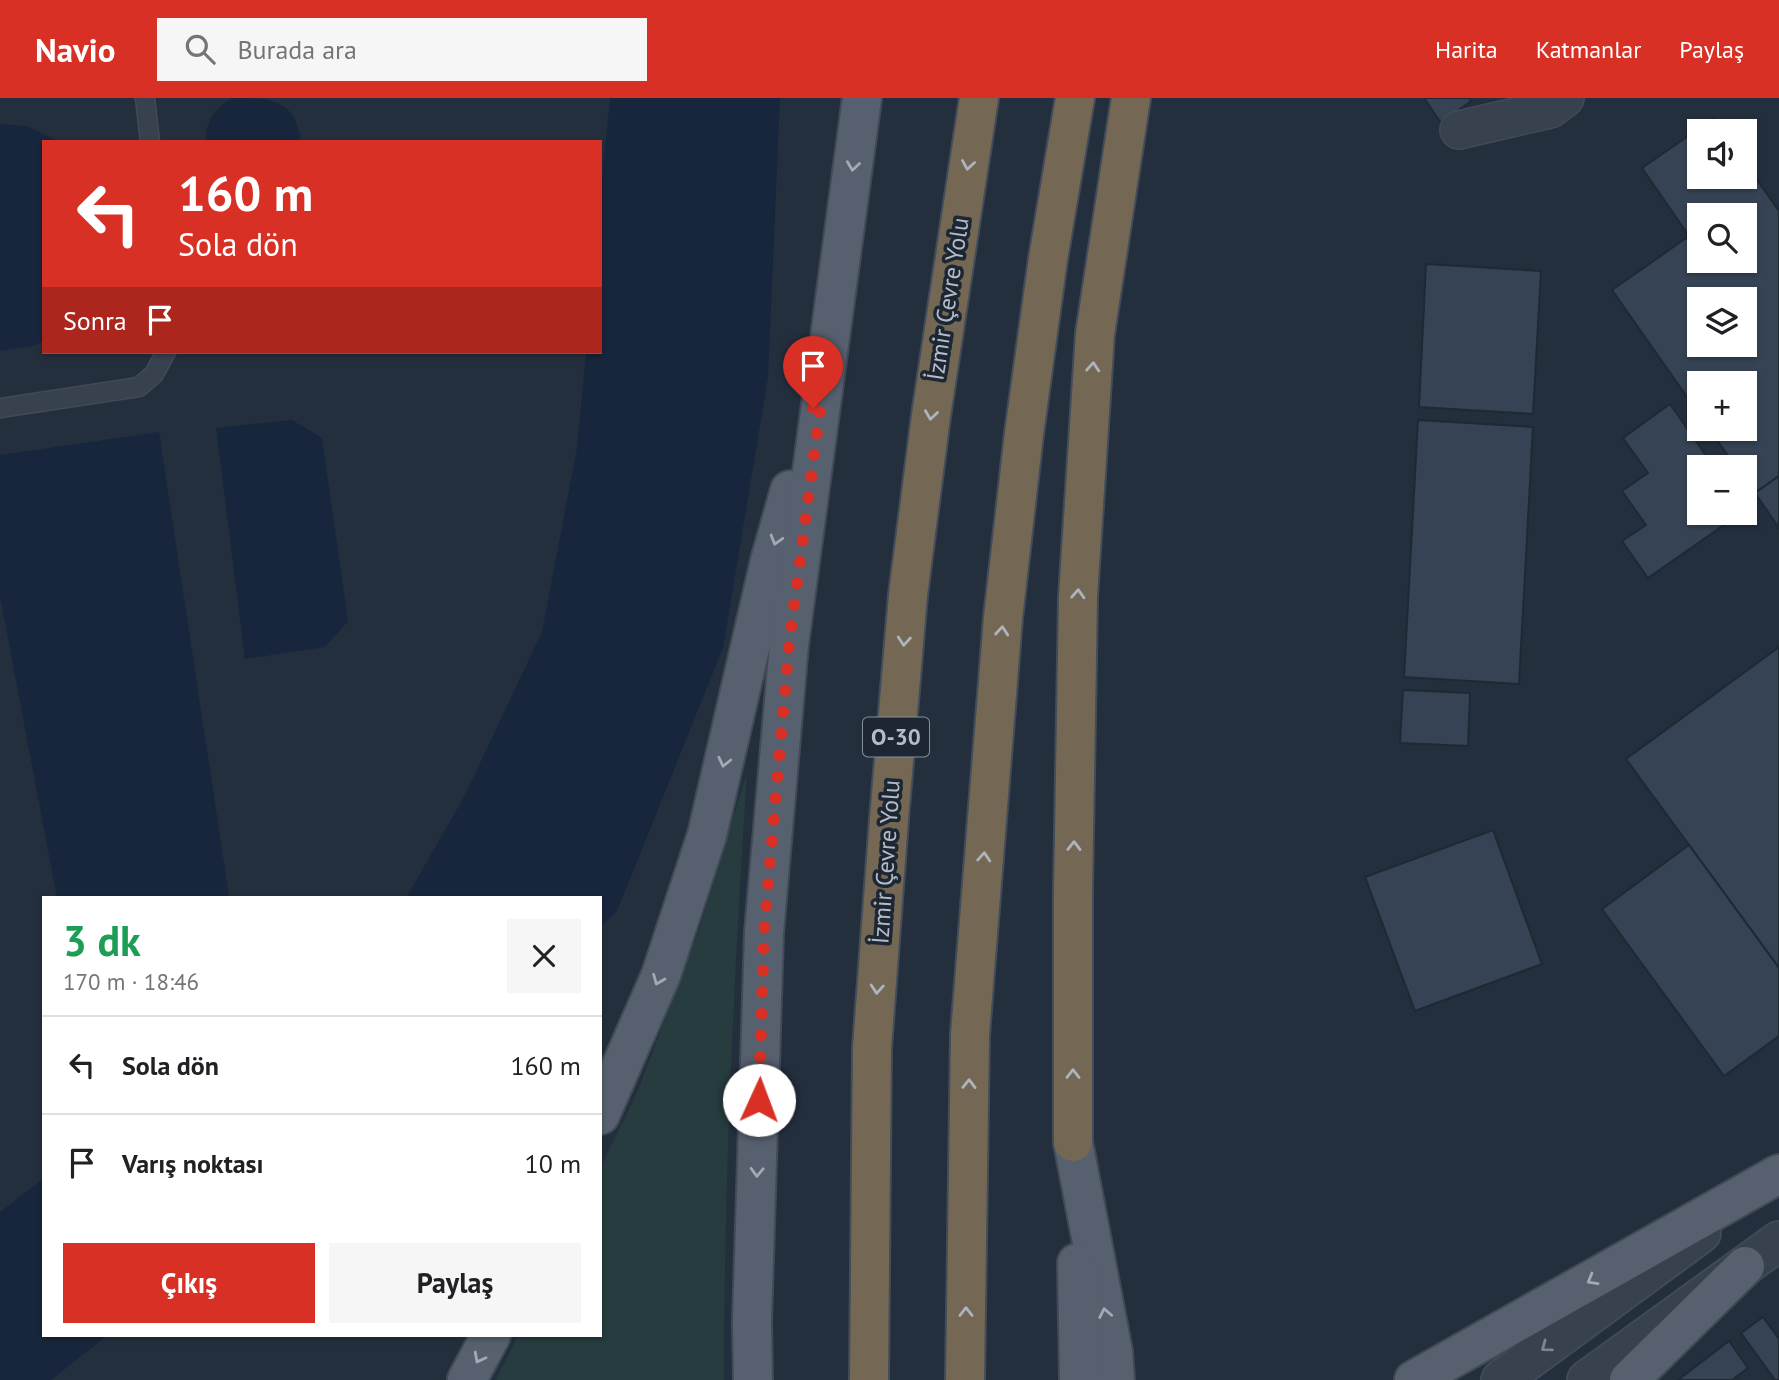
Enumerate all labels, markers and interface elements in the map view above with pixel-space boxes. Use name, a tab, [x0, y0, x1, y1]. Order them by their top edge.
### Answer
search box	[157, 18, 647, 81]
text: Navio	[35, 28, 115, 71]
icon: search	[181, 30, 219, 68]
text: Burada ara	[237, 33, 357, 66]
text: Harita	[1435, 34, 1498, 65]
text: Katmanlar	[1536, 34, 1641, 65]
text: Paylaş	[1679, 34, 1744, 65]
map controls	[1687, 119, 1757, 525]
button: sound	[1687, 119, 1757, 189]
one-way arrow	[845, 160, 860, 171]
one-way arrow	[961, 160, 976, 171]
text: 160 m	[178, 161, 313, 225]
icon: left	[63, 168, 154, 259]
button: search	[1687, 203, 1757, 273]
street label: İzmir Çevre Yolu	[919, 215, 976, 383]
text: Sola dön	[178, 223, 298, 265]
button: layers	[1687, 287, 1757, 357]
icon: arrive	[141, 301, 179, 339]
text: Sonra	[63, 304, 127, 337]
pin	[783, 336, 843, 408]
icon: arrive	[794, 347, 832, 385]
one-way arrow	[1085, 362, 1100, 373]
button: +	[1687, 371, 1757, 441]
one-way arrow	[924, 409, 939, 421]
button: −	[1687, 455, 1757, 525]
one-way arrow	[770, 534, 784, 546]
one-way arrow	[1071, 589, 1086, 600]
one-way arrow	[994, 625, 1009, 636]
one-way arrow	[897, 635, 912, 646]
road number: O-30	[863, 718, 929, 757]
one-way arrow	[717, 756, 732, 768]
street label: İzmir Çevre Yolu	[864, 779, 907, 945]
one-way arrow	[1066, 841, 1082, 851]
one-way arrow	[976, 852, 991, 863]
text: 3 dk	[63, 913, 141, 968]
button: close	[507, 919, 581, 993]
text: 170 m · 18:46	[63, 967, 199, 996]
one-way arrow	[653, 973, 667, 985]
one-way arrow	[869, 984, 884, 995]
icon: left	[63, 1046, 101, 1084]
text: Sola dön	[122, 1049, 219, 1082]
text: 160 m	[510, 1049, 581, 1082]
position arrow	[722, 1063, 796, 1137]
one-way arrow	[1065, 1068, 1081, 1079]
one-way arrow	[962, 1079, 977, 1090]
icon: arrive	[63, 1144, 101, 1182]
text: Varış noktası	[122, 1147, 264, 1180]
text: 10 m	[525, 1147, 581, 1180]
one-way arrow	[749, 1166, 764, 1177]
button: Çıkış	[63, 1243, 315, 1323]
button: Paylaş	[329, 1243, 581, 1323]
one-way arrow	[1586, 1272, 1599, 1285]
one-way arrow	[958, 1306, 974, 1317]
one-way arrow	[1099, 1307, 1114, 1319]
one-way arrow	[1541, 1338, 1554, 1351]
one-way arrow	[473, 1350, 487, 1363]

